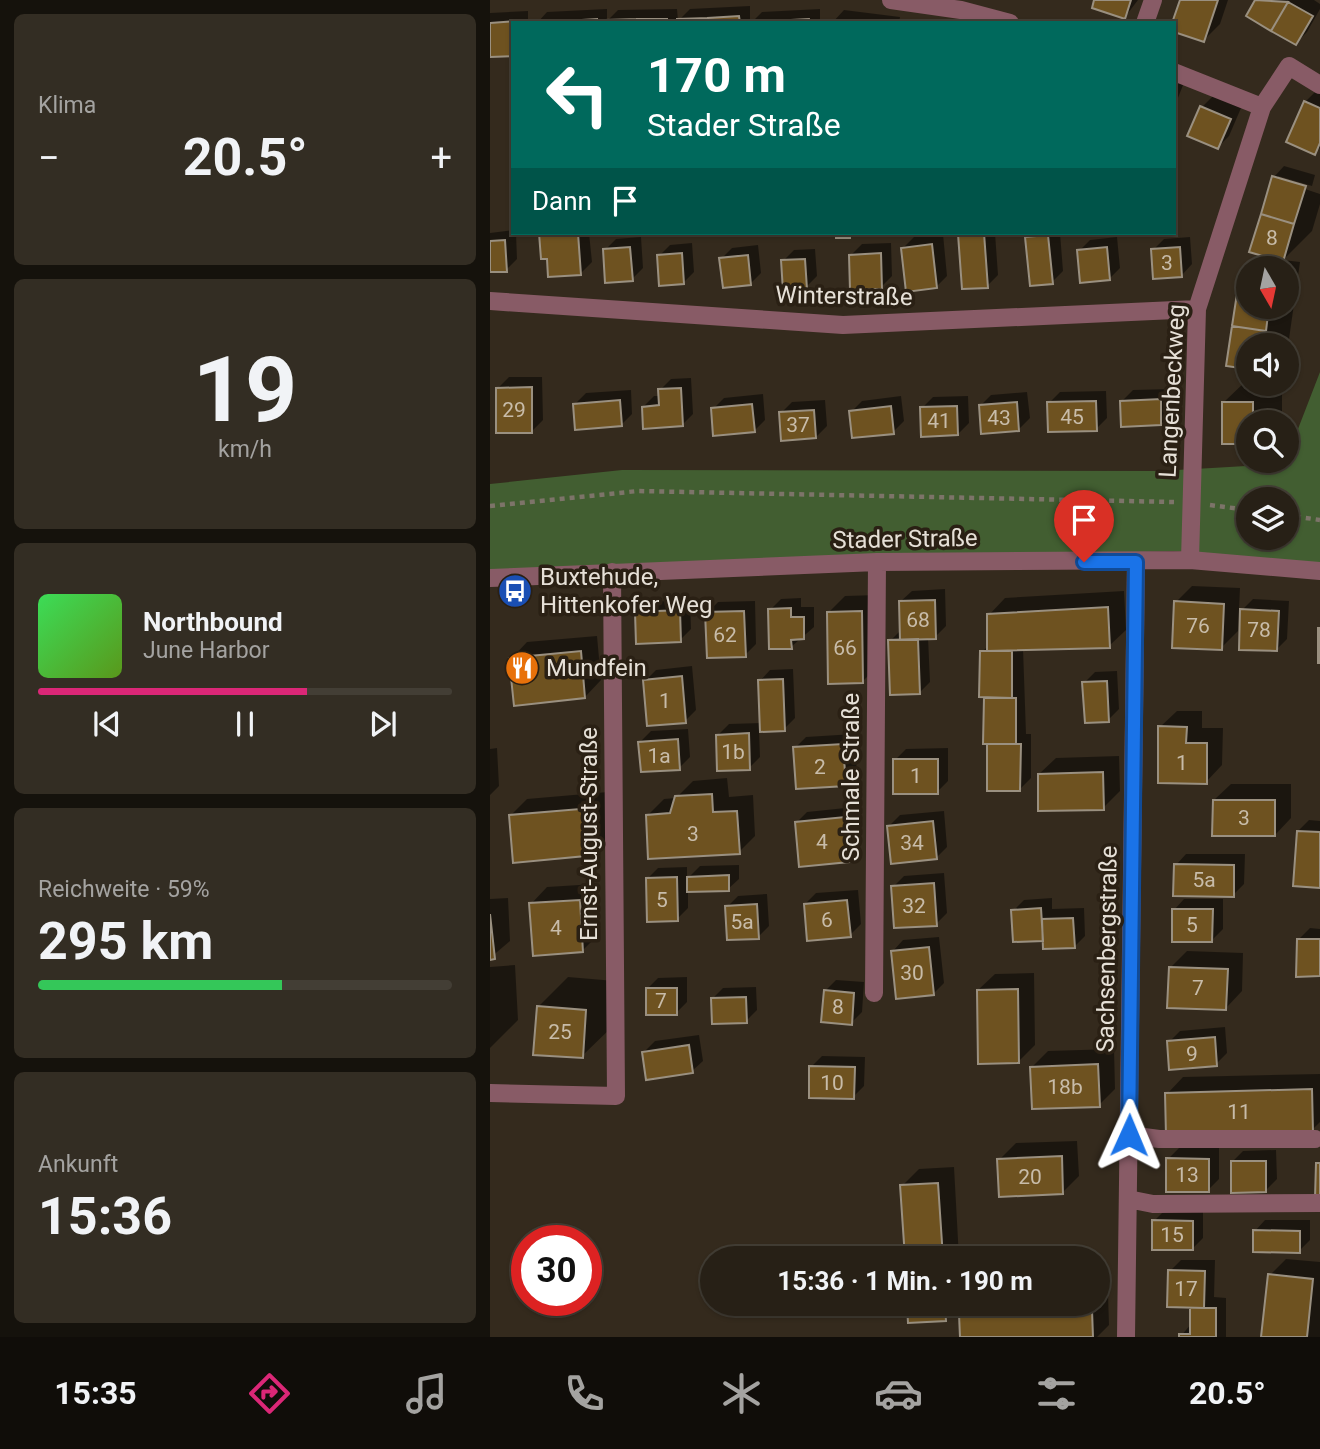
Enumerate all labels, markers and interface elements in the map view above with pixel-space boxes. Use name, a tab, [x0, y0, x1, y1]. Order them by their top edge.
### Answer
text: 170 m	[647, 47, 786, 104]
icon: left	[532, 49, 623, 140]
text: Klima	[38, 92, 96, 119]
text: Stader Straße	[647, 106, 841, 144]
text: 20.5°	[183, 127, 308, 188]
text: −	[38, 136, 60, 180]
text: +	[430, 136, 452, 180]
icon: arrive	[606, 182, 644, 220]
text: Dann	[532, 186, 592, 216]
house number: 8	[1266, 226, 1278, 250]
house number: 3	[1161, 251, 1173, 275]
north arrow	[1236, 256, 1298, 318]
map controls	[1236, 256, 1299, 550]
street label: Winterstraße	[775, 281, 913, 311]
street label: Langenbeckweg	[1153, 303, 1191, 479]
button: sound	[1236, 333, 1299, 396]
text: 19	[193, 337, 297, 443]
house number: 29	[502, 398, 526, 422]
house number: 45	[1060, 405, 1084, 429]
house number: 43	[987, 406, 1011, 430]
house number: 41	[927, 409, 951, 433]
button: search	[1236, 410, 1299, 473]
house number: 37	[786, 413, 810, 437]
text: km/h	[218, 436, 272, 463]
button: layers	[1236, 487, 1299, 550]
pin	[1054, 490, 1114, 562]
icon: arrive	[1065, 501, 1103, 539]
street label: Stader Straße	[832, 524, 978, 554]
place label: Buxtehude, Hittenkofer Weg	[540, 563, 713, 619]
bus stop icon: Buxtehude, Hittenkofer Weg	[496, 572, 534, 610]
text: Northbound	[143, 607, 283, 637]
house number: 68	[906, 608, 930, 632]
house number: 76	[1186, 614, 1210, 638]
house number: 78	[1247, 618, 1271, 642]
house number: 62	[713, 623, 737, 647]
house number: 66	[833, 636, 857, 660]
text: June Harbor	[143, 637, 270, 664]
restaurant icon: Mundfein	[503, 649, 541, 687]
place label: Mundfein	[546, 654, 647, 682]
house number: 1	[659, 689, 671, 713]
street label: Schmale Straße	[837, 693, 865, 861]
icon: previous	[88, 705, 126, 743]
icon: pause	[226, 705, 264, 743]
icon: next	[364, 705, 402, 743]
street label: Ernst-August-Straße	[575, 727, 603, 941]
house number: 1b	[721, 740, 745, 764]
house number: 1a	[647, 744, 671, 768]
house number: 1	[1176, 751, 1188, 775]
house number: 2	[814, 755, 826, 779]
house number: 1	[910, 764, 922, 788]
house number: 3	[1238, 806, 1250, 830]
house number: 3	[687, 822, 699, 846]
house number: 4	[816, 830, 828, 854]
house number: 34	[900, 831, 924, 855]
street label: Sachsenbergstraße	[1091, 845, 1123, 1053]
house number: 5a	[1192, 868, 1216, 892]
text: Reichweite · 59%	[38, 876, 210, 903]
house number: 5	[656, 888, 668, 912]
house number: 32	[902, 894, 926, 918]
house number: 6	[821, 908, 833, 932]
house number: 5a	[730, 910, 754, 934]
text: 295 km	[38, 911, 213, 972]
house number: 5	[1186, 913, 1198, 937]
house number: 4	[550, 916, 562, 940]
house number: 30	[900, 961, 924, 985]
house number: 7	[1192, 976, 1204, 1000]
house number: 7	[655, 989, 667, 1013]
house number: 8	[832, 995, 844, 1019]
house number: 25	[548, 1020, 572, 1044]
house number: 9	[1186, 1042, 1198, 1066]
house number: 10	[820, 1071, 844, 1095]
house number: 18b	[1047, 1075, 1083, 1099]
position arrow	[1092, 1098, 1166, 1172]
house number: 11	[1227, 1100, 1251, 1124]
text: Ankunft	[38, 1151, 118, 1178]
house number: 13	[1175, 1163, 1199, 1187]
house number: 20	[1018, 1165, 1042, 1189]
text: 15:36	[38, 1186, 172, 1247]
house number: 15	[1160, 1223, 1184, 1247]
speed limit sign: 30	[511, 1225, 602, 1316]
text: 15:36 · 1 Min. · 190 m	[777, 1266, 1033, 1296]
house number: 17	[1174, 1277, 1198, 1301]
icon: directions	[245, 1369, 294, 1418]
icon: music	[402, 1369, 451, 1418]
icon: phone	[560, 1369, 609, 1418]
icon: climate	[717, 1369, 766, 1418]
icon: car	[874, 1369, 923, 1418]
icon: filters	[1032, 1369, 1081, 1418]
text: 15:35	[54, 1374, 137, 1412]
text: 20.5°	[1189, 1374, 1266, 1412]

